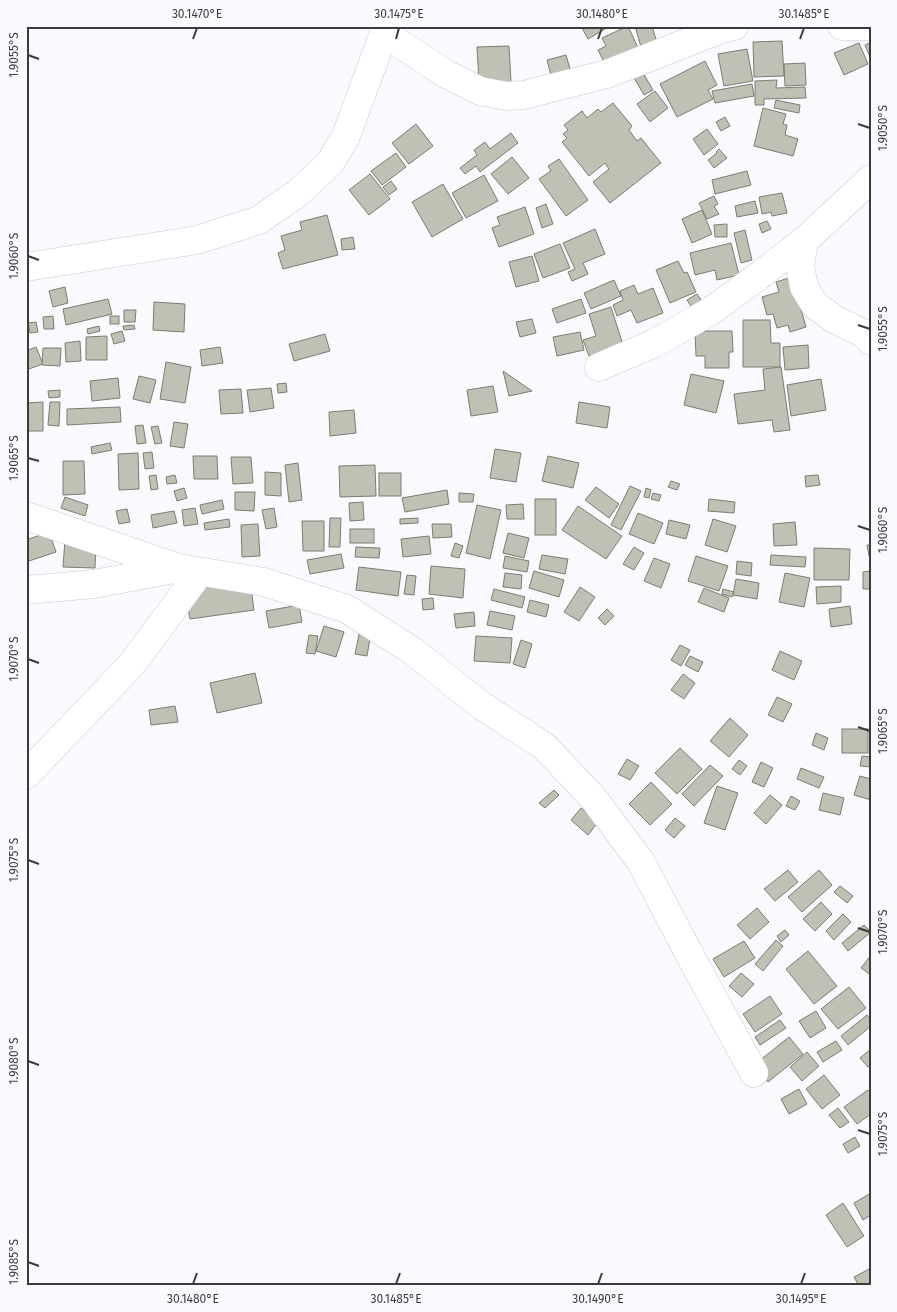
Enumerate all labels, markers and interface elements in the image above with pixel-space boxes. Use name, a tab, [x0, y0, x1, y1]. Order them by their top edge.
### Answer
text: 30.1470°E	[172, 7, 222, 21]
text: 30.1475°E	[374, 7, 424, 21]
text: 30.1480°E	[576, 7, 628, 21]
text: 30.1485°E	[778, 7, 830, 21]
text: 1.9055°S	[7, 32, 21, 78]
text: 1.9050°S	[876, 104, 890, 151]
text: 1.9060°S	[7, 232, 21, 279]
text: 1.9055°S	[876, 306, 890, 352]
text: 1.9065°S	[7, 435, 21, 481]
text: 1.9060°S	[876, 506, 890, 553]
text: 1.9070°S	[7, 636, 21, 682]
text: 1.9065°S	[876, 708, 890, 754]
text: 1.9075°S	[7, 837, 21, 882]
text: 1.9070°S	[876, 909, 890, 955]
text: 1.9080°S	[7, 1037, 21, 1084]
text: 1.9075°S	[876, 1111, 890, 1156]
text: 1.9085°S	[7, 1238, 21, 1285]
text: 30.1480°E	[167, 1292, 219, 1306]
text: 30.1485°E	[370, 1292, 422, 1306]
text: 30.1490°E	[572, 1292, 624, 1306]
text: 30.1495°E	[776, 1292, 826, 1306]

